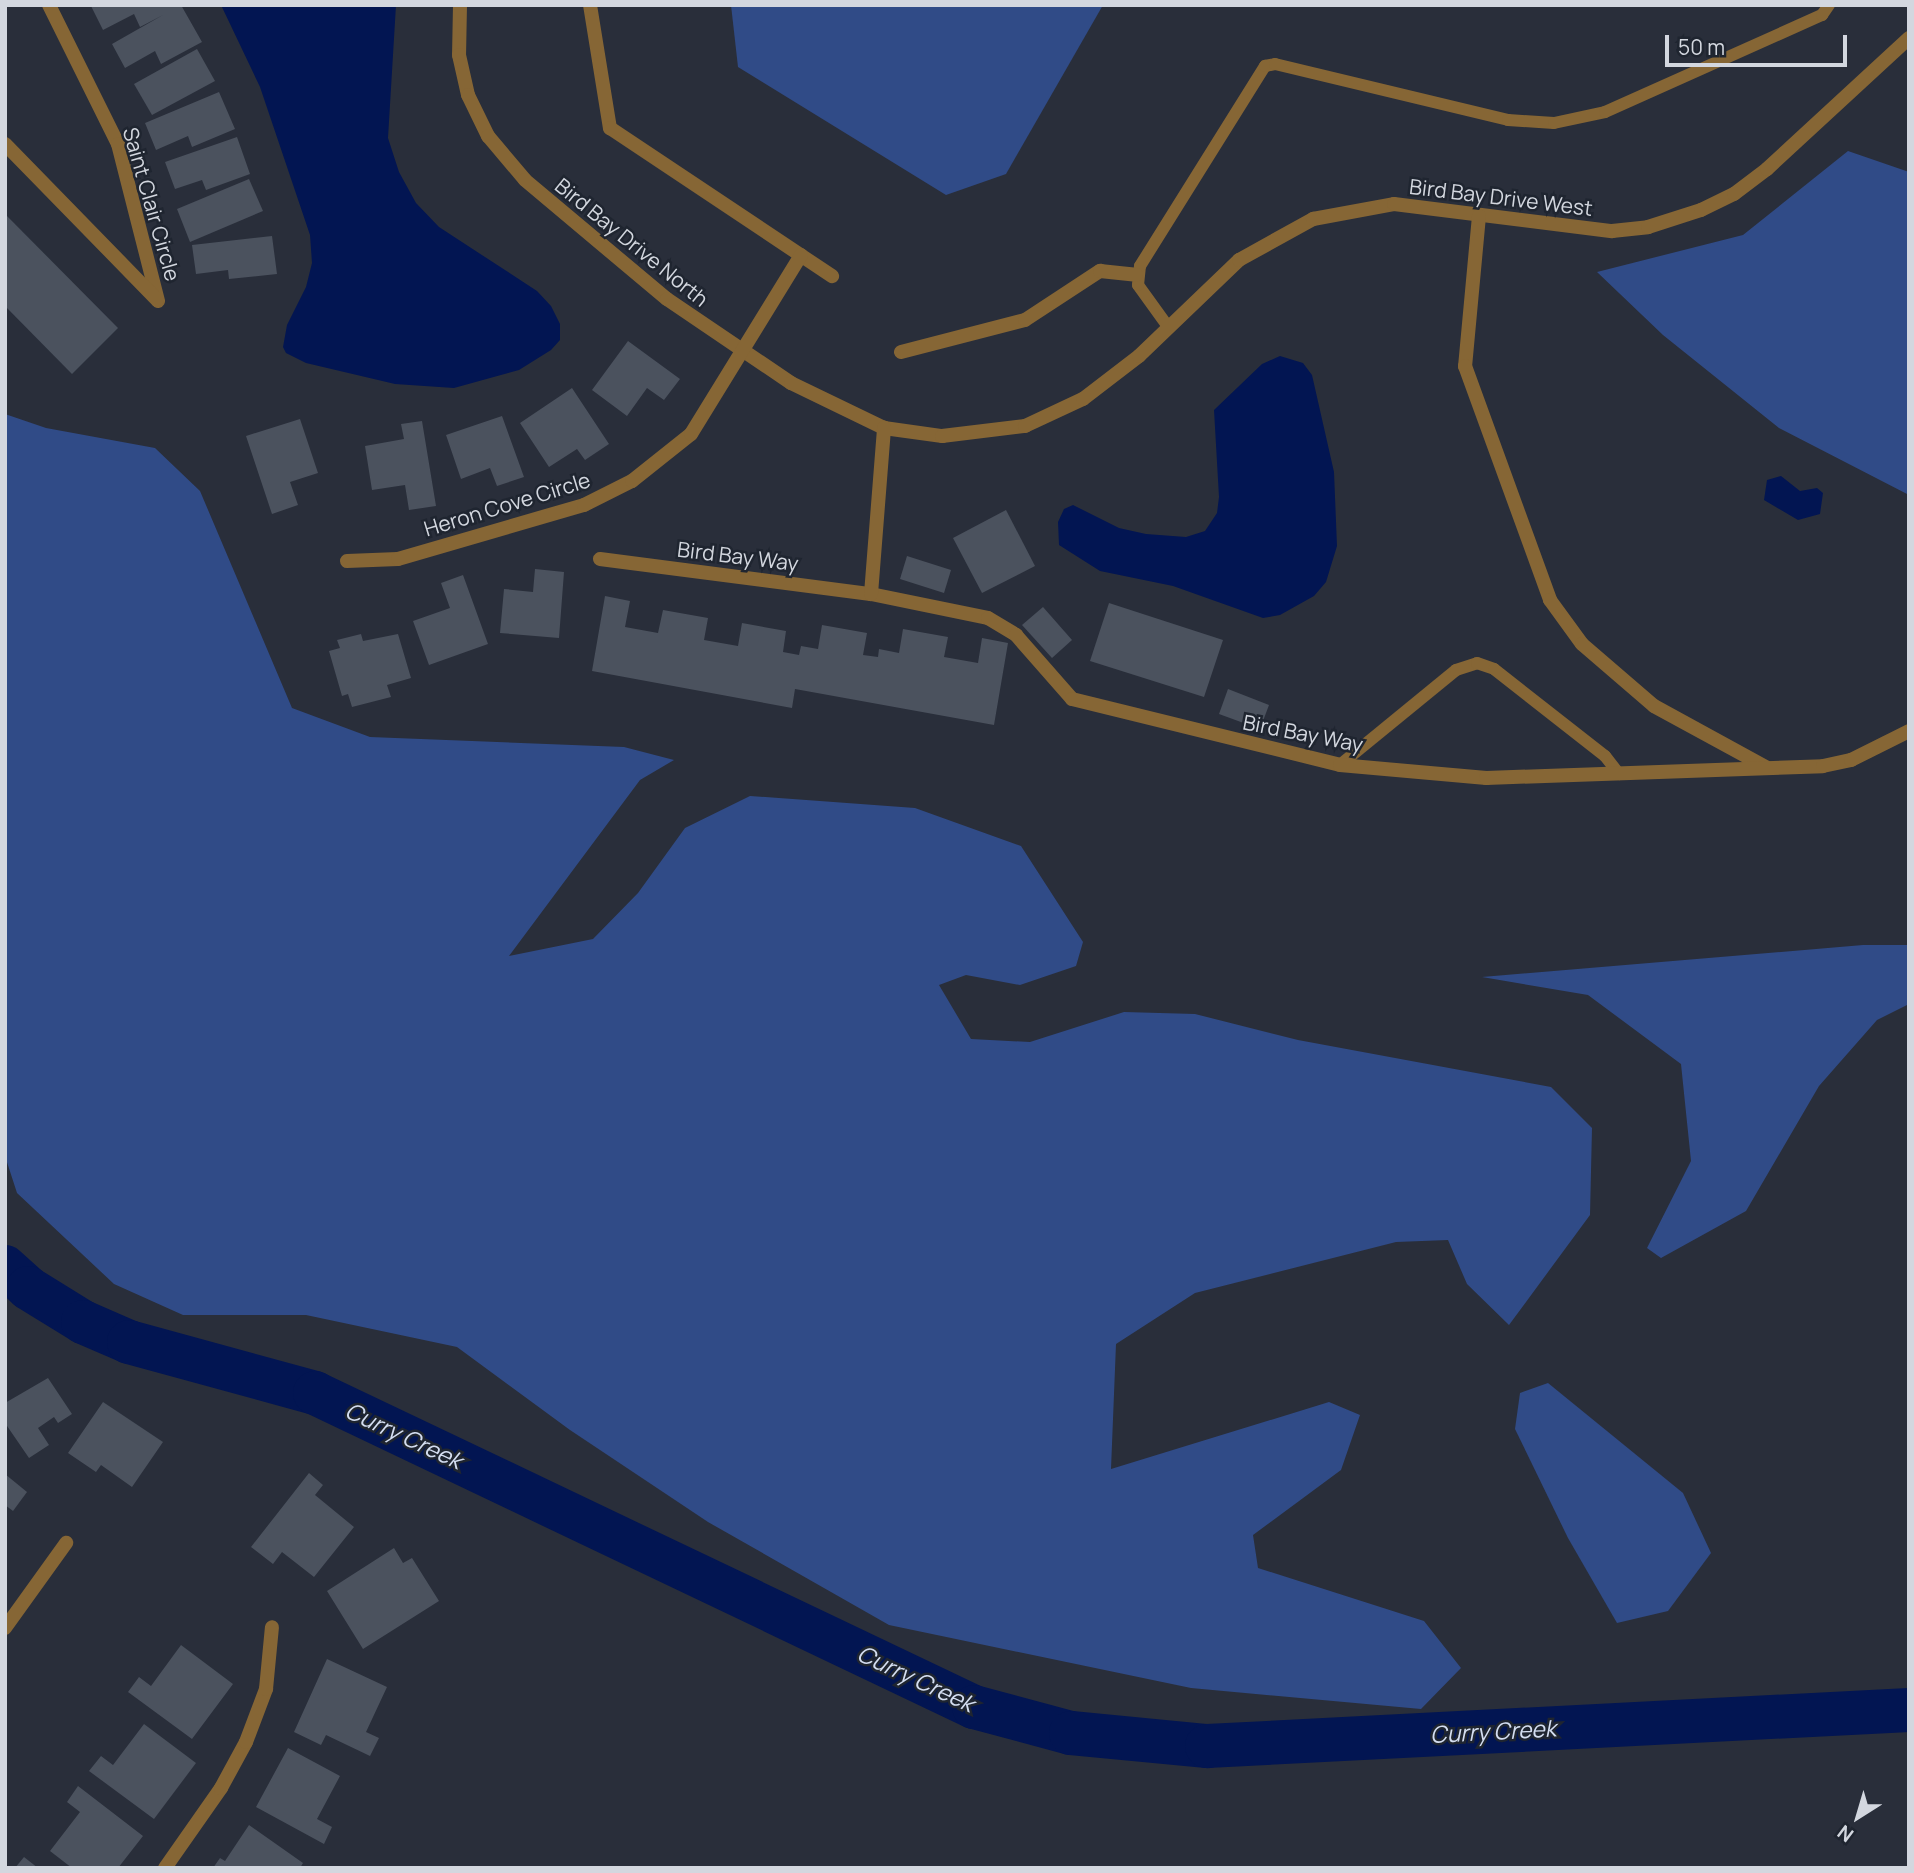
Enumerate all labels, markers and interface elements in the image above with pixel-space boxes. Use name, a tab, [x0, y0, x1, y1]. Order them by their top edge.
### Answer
scale bar	[1669, 21, 1851, 65]
text: 50 m	[1678, 33, 1725, 61]
street label: Saint Clair Circle	[118, 124, 186, 284]
street label: Bird Bay Drive North	[550, 173, 714, 311]
street label: Bird Bay Drive West	[1408, 173, 1594, 221]
street label: Heron Cove Circle	[421, 467, 593, 541]
street label: Bird Bay Way	[676, 536, 800, 576]
street label: Bird Bay Way	[1241, 709, 1365, 757]
water label: Curry Creek	[341, 1396, 467, 1474]
water label: Curry Creek	[853, 1639, 979, 1717]
water label: Curry Creek	[1429, 1714, 1557, 1748]
north arrow	[1823, 1782, 1893, 1852]
text: N	[1832, 1819, 1859, 1848]

